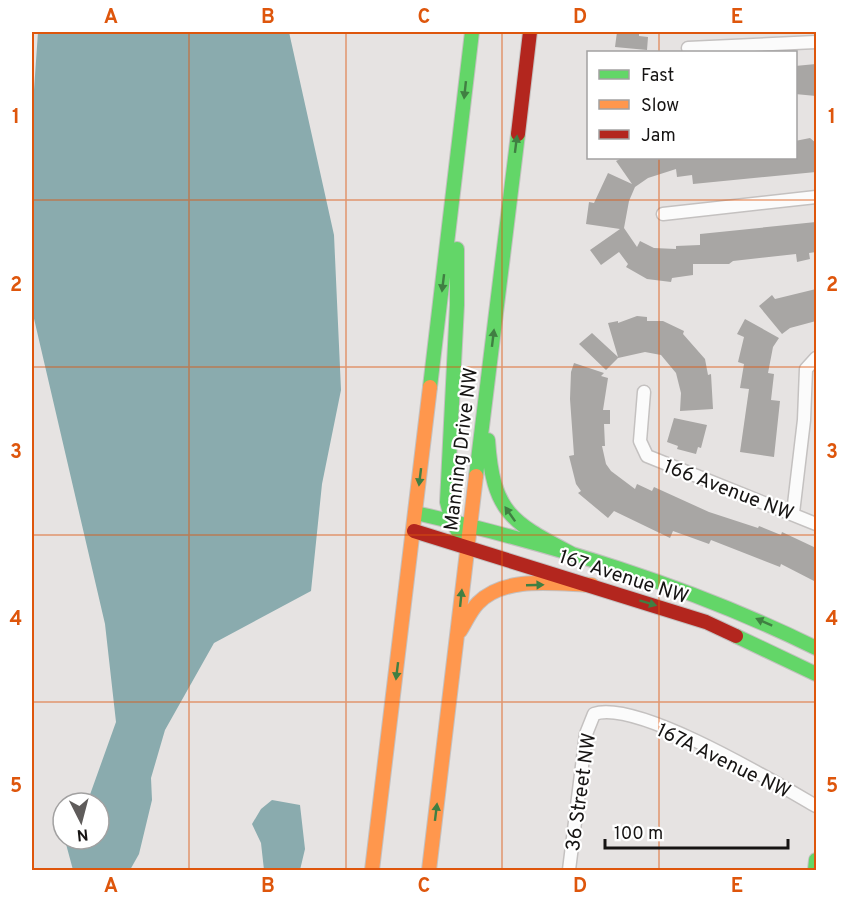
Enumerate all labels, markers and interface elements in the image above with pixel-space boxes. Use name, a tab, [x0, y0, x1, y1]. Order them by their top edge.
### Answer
text: A	[104, 5, 118, 31]
text: B	[261, 5, 275, 31]
text: C	[418, 5, 430, 31]
text: D	[573, 5, 587, 31]
text: E	[731, 5, 743, 31]
legend	[587, 51, 797, 159]
text: Fast	[641, 65, 674, 88]
one-way arrow	[460, 80, 470, 99]
text: Slow	[641, 95, 679, 118]
text: 1	[12, 105, 20, 131]
text: 1	[828, 105, 836, 131]
text: Jam	[641, 125, 676, 148]
one-way arrow	[511, 135, 521, 154]
text: 2	[10, 273, 22, 299]
text: 2	[826, 273, 838, 299]
one-way arrow	[438, 274, 448, 293]
one-way arrow	[488, 328, 498, 347]
street label: Manning Drive NW	[439, 366, 485, 532]
text: 3	[10, 440, 22, 466]
text: 3	[826, 440, 838, 466]
street label: 166 Avenue NW	[659, 454, 797, 528]
one-way arrow	[416, 468, 425, 487]
one-way arrow	[504, 507, 516, 523]
street label: 167 Avenue NW	[555, 545, 692, 611]
one-way arrow	[526, 580, 545, 590]
one-way arrow	[456, 588, 466, 607]
one-way arrow	[639, 598, 657, 608]
text: 4	[10, 607, 22, 633]
text: 4	[826, 607, 838, 633]
one-way arrow	[755, 617, 773, 626]
one-way arrow	[392, 661, 402, 680]
street label: 167A Avenue NW	[652, 718, 794, 806]
street label: 36 Street NW	[561, 731, 603, 853]
text: 5	[10, 774, 22, 800]
text: 5	[826, 774, 838, 800]
north arrow	[51, 791, 111, 851]
one-way arrow	[431, 803, 441, 822]
scale bar	[605, 812, 788, 850]
text: N	[76, 823, 89, 844]
text: 100 m	[614, 823, 663, 846]
text: A	[104, 874, 118, 900]
text: B	[261, 874, 275, 900]
text: C	[418, 874, 430, 900]
text: D	[573, 874, 587, 900]
text: E	[731, 874, 743, 900]

